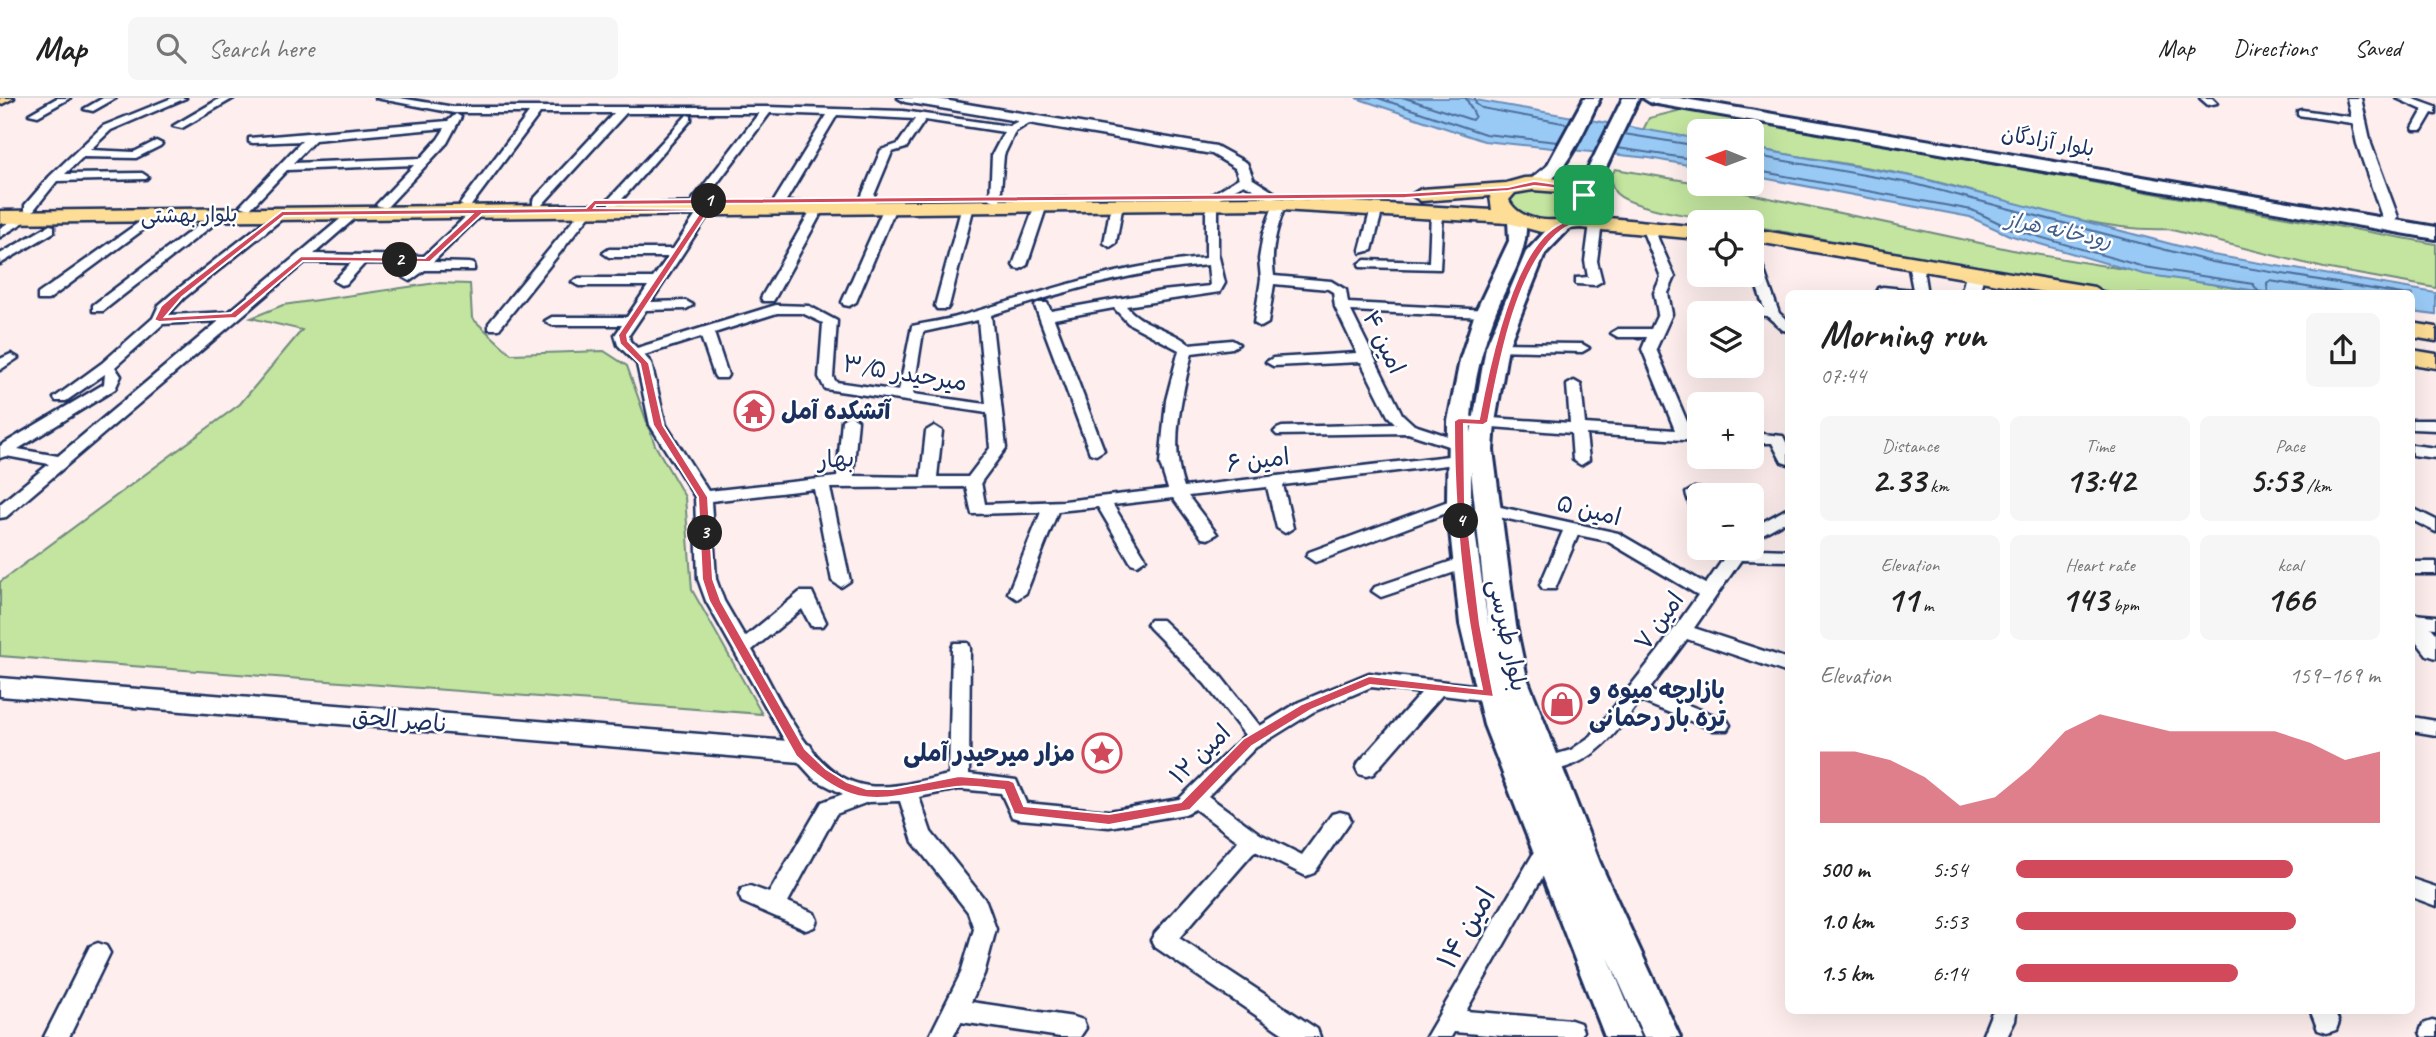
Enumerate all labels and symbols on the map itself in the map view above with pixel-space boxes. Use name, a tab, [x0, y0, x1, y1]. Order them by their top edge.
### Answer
north arrow	[1687, 119, 1764, 196]
street label: بلوار آزادگان	[1999, 120, 2097, 162]
pin	[1554, 165, 1614, 225]
pin: 1	[692, 184, 726, 218]
street label: بلوار بهشتی	[140, 201, 238, 230]
water label: رودخانه هراز	[2001, 206, 2114, 254]
pin: 2	[382, 242, 418, 278]
street label: امین ۴	[1356, 305, 1412, 379]
street label: میرحیدر ۳/۵	[841, 348, 969, 398]
temple icon: آتشکده آمل	[733, 390, 775, 432]
place label: آتشکده آمل	[781, 396, 892, 426]
street label: امین ۶	[1225, 441, 1291, 479]
street label: بهار	[815, 443, 855, 475]
street label: امین ۵	[1554, 488, 1624, 532]
pin: 4	[1444, 504, 1478, 538]
pin: 3	[688, 516, 722, 550]
street label: بلوار طبرسی	[1481, 576, 1535, 694]
street label: امین ۷	[1628, 586, 1690, 656]
place label: بازارچه میوه و تره بار رحمانی	[1587, 675, 1726, 733]
shop icon: بازارچه میوه و تره بار رحمانی	[1541, 683, 1583, 725]
street label: ناصر الحق	[351, 701, 449, 739]
street label: امین ۱۲	[1163, 718, 1237, 790]
place icon: مزار میرحیدر آملی	[1081, 732, 1123, 774]
place label: مزار میرحیدر آملی	[903, 738, 1075, 768]
street label: امین ۱۴	[1429, 881, 1503, 975]

